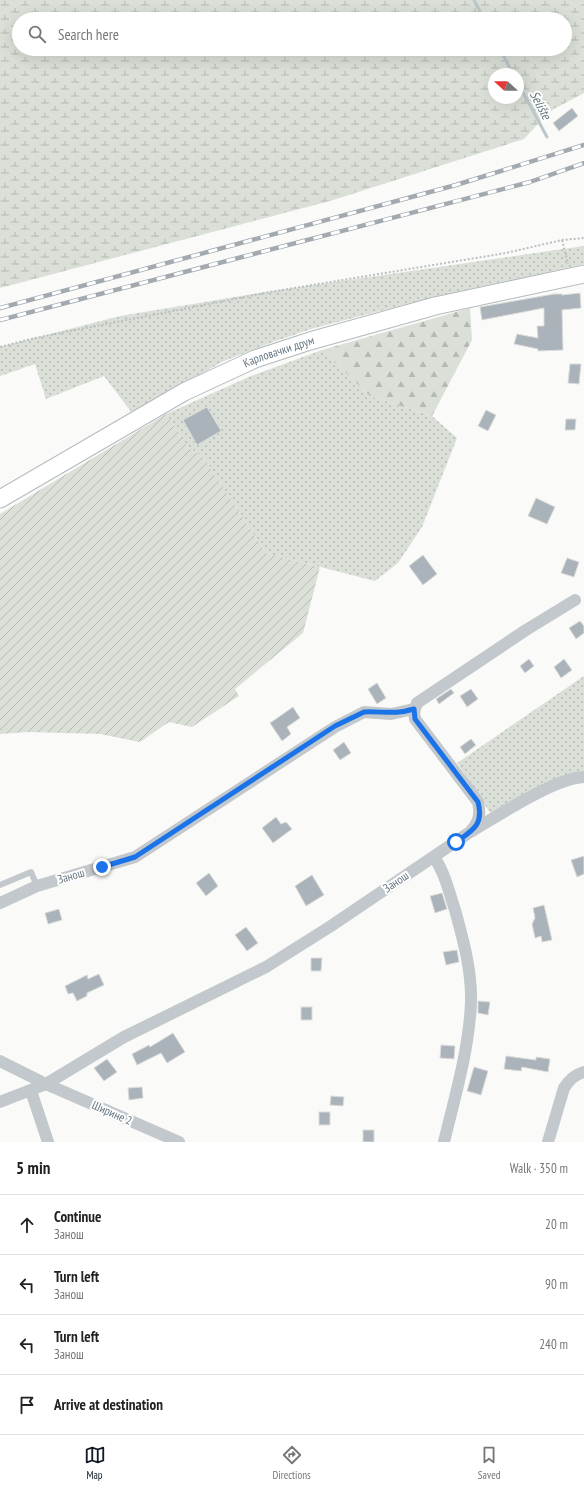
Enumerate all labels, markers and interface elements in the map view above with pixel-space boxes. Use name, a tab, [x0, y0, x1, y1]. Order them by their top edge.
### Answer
search box	[12, 12, 572, 56]
icon: search	[26, 23, 48, 45]
text: Search here	[58, 25, 119, 44]
north arrow	[488, 68, 524, 104]
water label: Selište	[526, 88, 556, 124]
street label: Карловачки друм	[241, 332, 316, 370]
route start	[447, 833, 465, 851]
route end	[93, 858, 111, 876]
street label: Занош	[55, 864, 86, 887]
street label: Занош	[380, 868, 411, 896]
street label: Ширине 2	[90, 1097, 135, 1128]
text: 5 min	[16, 1157, 50, 1179]
text: Walk · 350 m	[510, 1160, 568, 1177]
text: Continue	[54, 1207, 101, 1226]
icon: ahead	[16, 1214, 38, 1236]
text: 20 m	[545, 1216, 568, 1233]
text: Занош	[54, 1226, 84, 1243]
text: Turn left	[54, 1267, 99, 1286]
icon: left	[16, 1274, 38, 1296]
text: 90 m	[545, 1276, 568, 1293]
text: Занош	[54, 1286, 84, 1303]
text: Turn left	[54, 1327, 99, 1346]
icon: left	[16, 1334, 38, 1356]
text: 240 m	[539, 1336, 568, 1353]
text: Занош	[54, 1346, 84, 1363]
icon: arrive	[16, 1394, 38, 1416]
text: Arrive at destination	[54, 1395, 163, 1414]
tab: Map	[84, 1444, 106, 1482]
tab: Directions	[273, 1444, 311, 1482]
tab: Saved	[478, 1444, 500, 1482]

